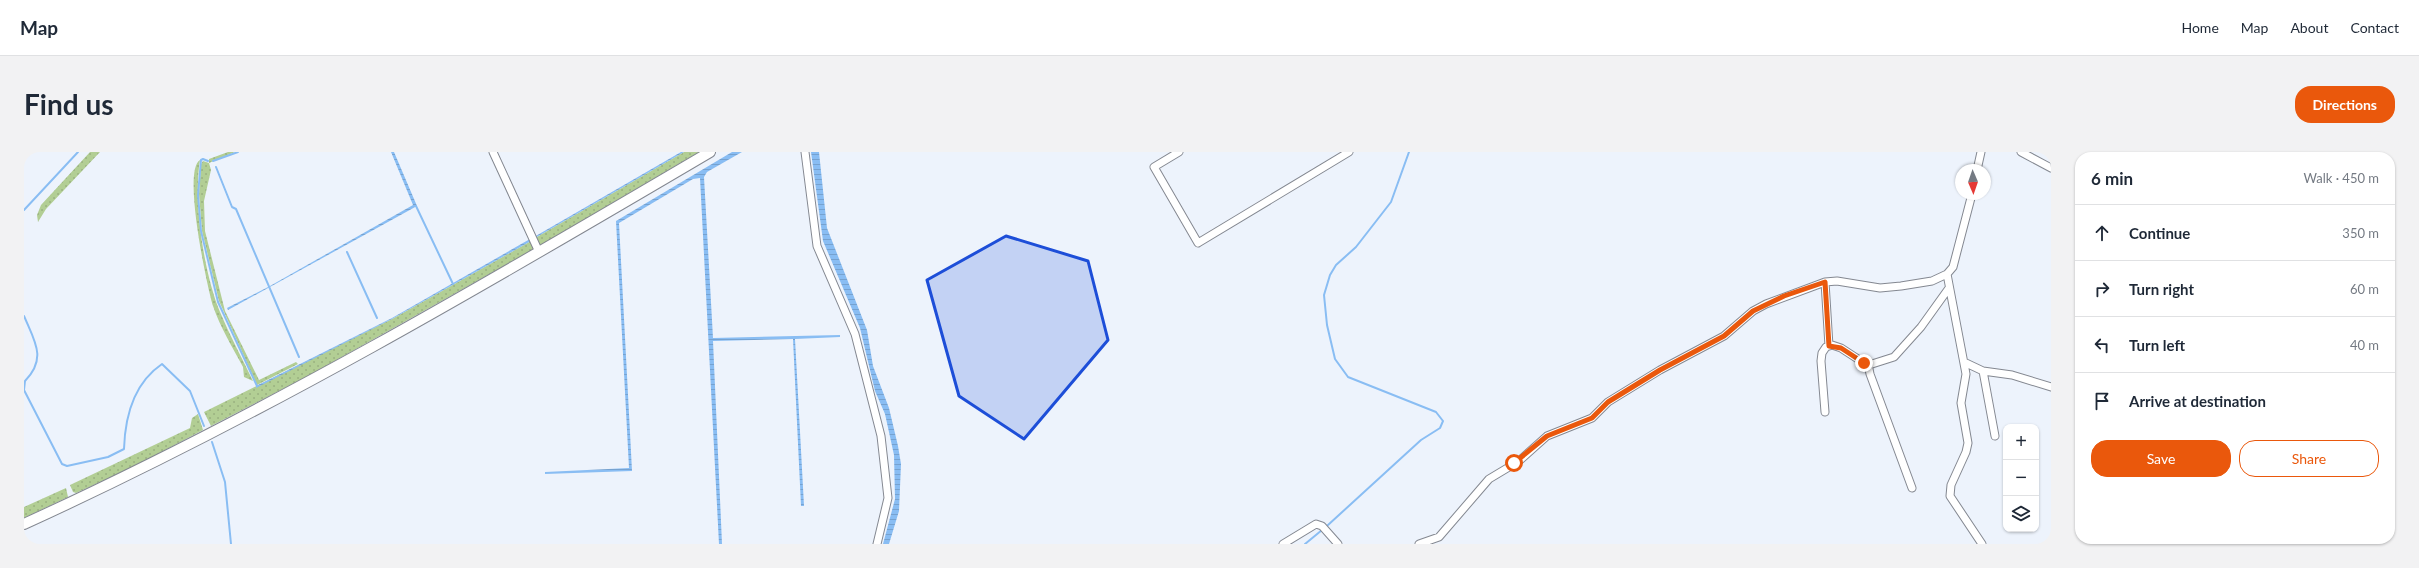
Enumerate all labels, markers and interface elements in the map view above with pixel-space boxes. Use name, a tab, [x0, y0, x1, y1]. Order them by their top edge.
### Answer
text: Map	[20, 16, 58, 39]
text: Home	[2181, 19, 2219, 36]
text: Map	[2241, 19, 2268, 36]
text: About	[2290, 19, 2328, 36]
text: Contact	[2350, 19, 2399, 36]
button: Directions	[2295, 86, 2395, 123]
text: Find us	[24, 87, 114, 121]
north arrow	[1955, 164, 1991, 200]
text: 6 min	[2091, 168, 2133, 189]
text: Walk · 450 m	[2303, 170, 2379, 186]
icon: ahead	[2091, 222, 2113, 244]
text: Continue	[2129, 224, 2190, 242]
text: 350 m	[2342, 225, 2379, 241]
icon: right	[2091, 278, 2113, 300]
text: Turn right	[2129, 280, 2194, 298]
text: 60 m	[2350, 281, 2379, 297]
icon: left	[2091, 334, 2113, 356]
text: Turn left	[2129, 336, 2185, 354]
text: 40 m	[2350, 337, 2379, 353]
route end	[1855, 354, 1873, 372]
icon: arrive	[2091, 390, 2113, 412]
text: Arrive at destination	[2129, 392, 2266, 410]
map controls	[2003, 424, 2039, 532]
button: +	[2003, 424, 2039, 460]
button: Save	[2091, 440, 2231, 477]
button: Share	[2239, 440, 2379, 477]
route start	[1505, 454, 1523, 472]
button: −	[2003, 460, 2039, 496]
button: layers	[2003, 496, 2039, 532]

